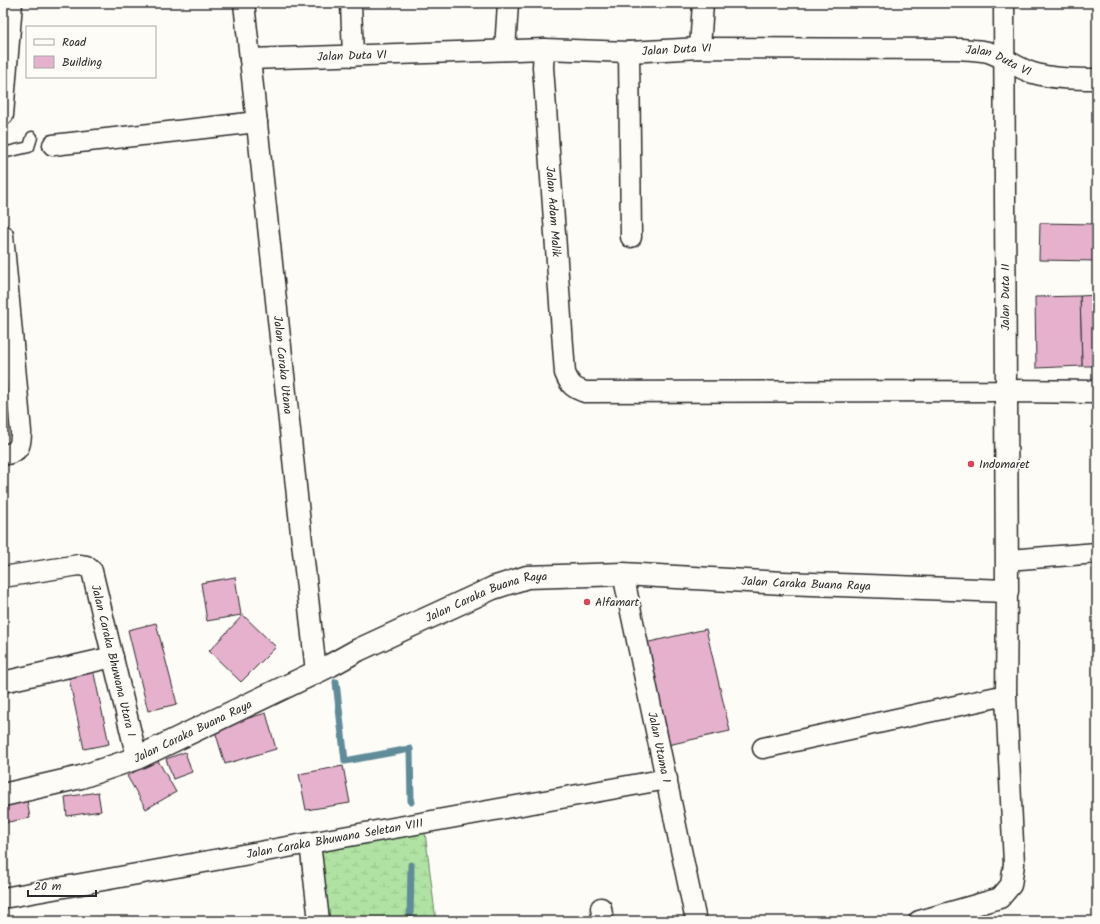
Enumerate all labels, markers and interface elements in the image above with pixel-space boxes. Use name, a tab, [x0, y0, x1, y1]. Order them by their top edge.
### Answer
legend	[26, 26, 156, 78]
text: Road	[62, 33, 87, 52]
street label: Jalan Duta VI	[641, 39, 712, 61]
street label: Jalan Duta VI	[965, 41, 1034, 82]
street label: Jalan Duta VI	[317, 45, 387, 67]
text: Building	[62, 53, 102, 72]
street label: Jalan Adam Malik	[540, 166, 566, 258]
street label: Jalan Duta II	[996, 263, 1015, 331]
street label: Jalan Caraka Utana	[268, 315, 297, 416]
place label: Indomaret	[979, 455, 1030, 474]
marker: Indomaret	[966, 459, 976, 469]
street label: Jalan Caraka Buana Raya	[422, 567, 548, 628]
street label: Jalan Caraka Buana Raya	[741, 572, 872, 596]
street label: Jalan Caraka Bhuwana Utara I	[86, 583, 141, 739]
place label: Alfamart	[595, 593, 640, 612]
marker: Alfamart	[582, 597, 592, 607]
street label: Jalan Caraka Buana Raya	[131, 695, 256, 768]
street label: Jalan Utama I	[642, 710, 676, 785]
street label: Jalan Caraka Bhuwana Seletan VIII	[245, 814, 425, 864]
scale bar	[28, 872, 96, 898]
text: 20 m	[34, 877, 62, 896]

